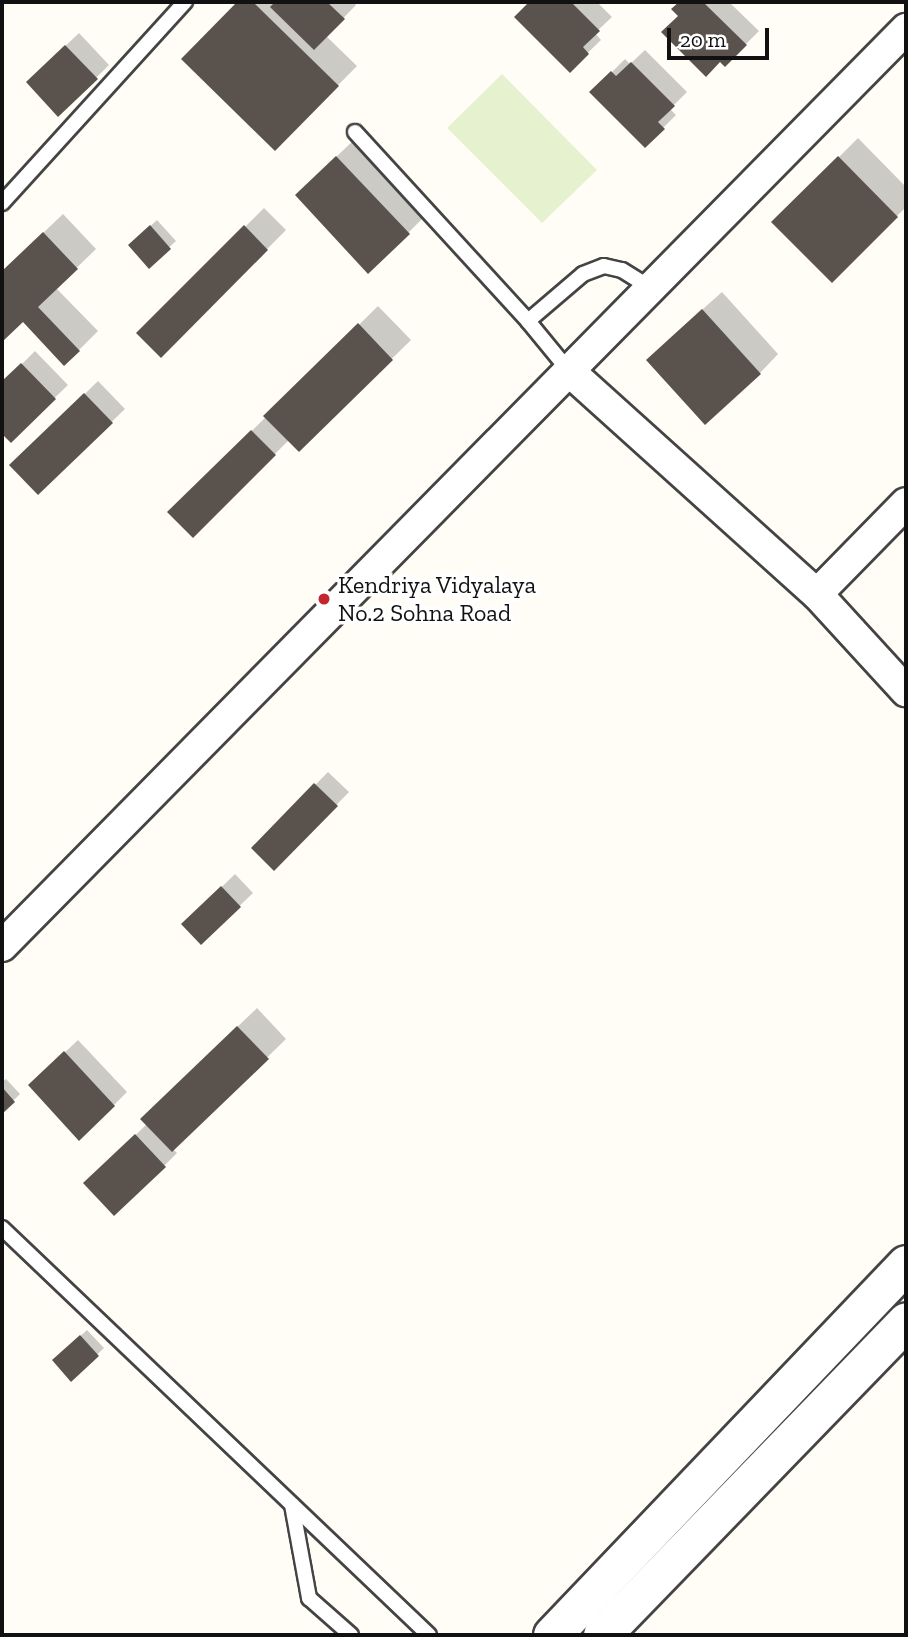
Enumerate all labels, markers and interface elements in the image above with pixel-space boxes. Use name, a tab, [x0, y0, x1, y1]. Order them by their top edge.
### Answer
scale bar	[670, 14, 772, 58]
text: 20 m	[680, 27, 726, 52]
place label: Kendriya Vidyalaya No.2 Sohna Road	[338, 571, 537, 627]
marker: Kendriya Vidyalaya No.2 Sohna Road	[316, 591, 332, 607]

